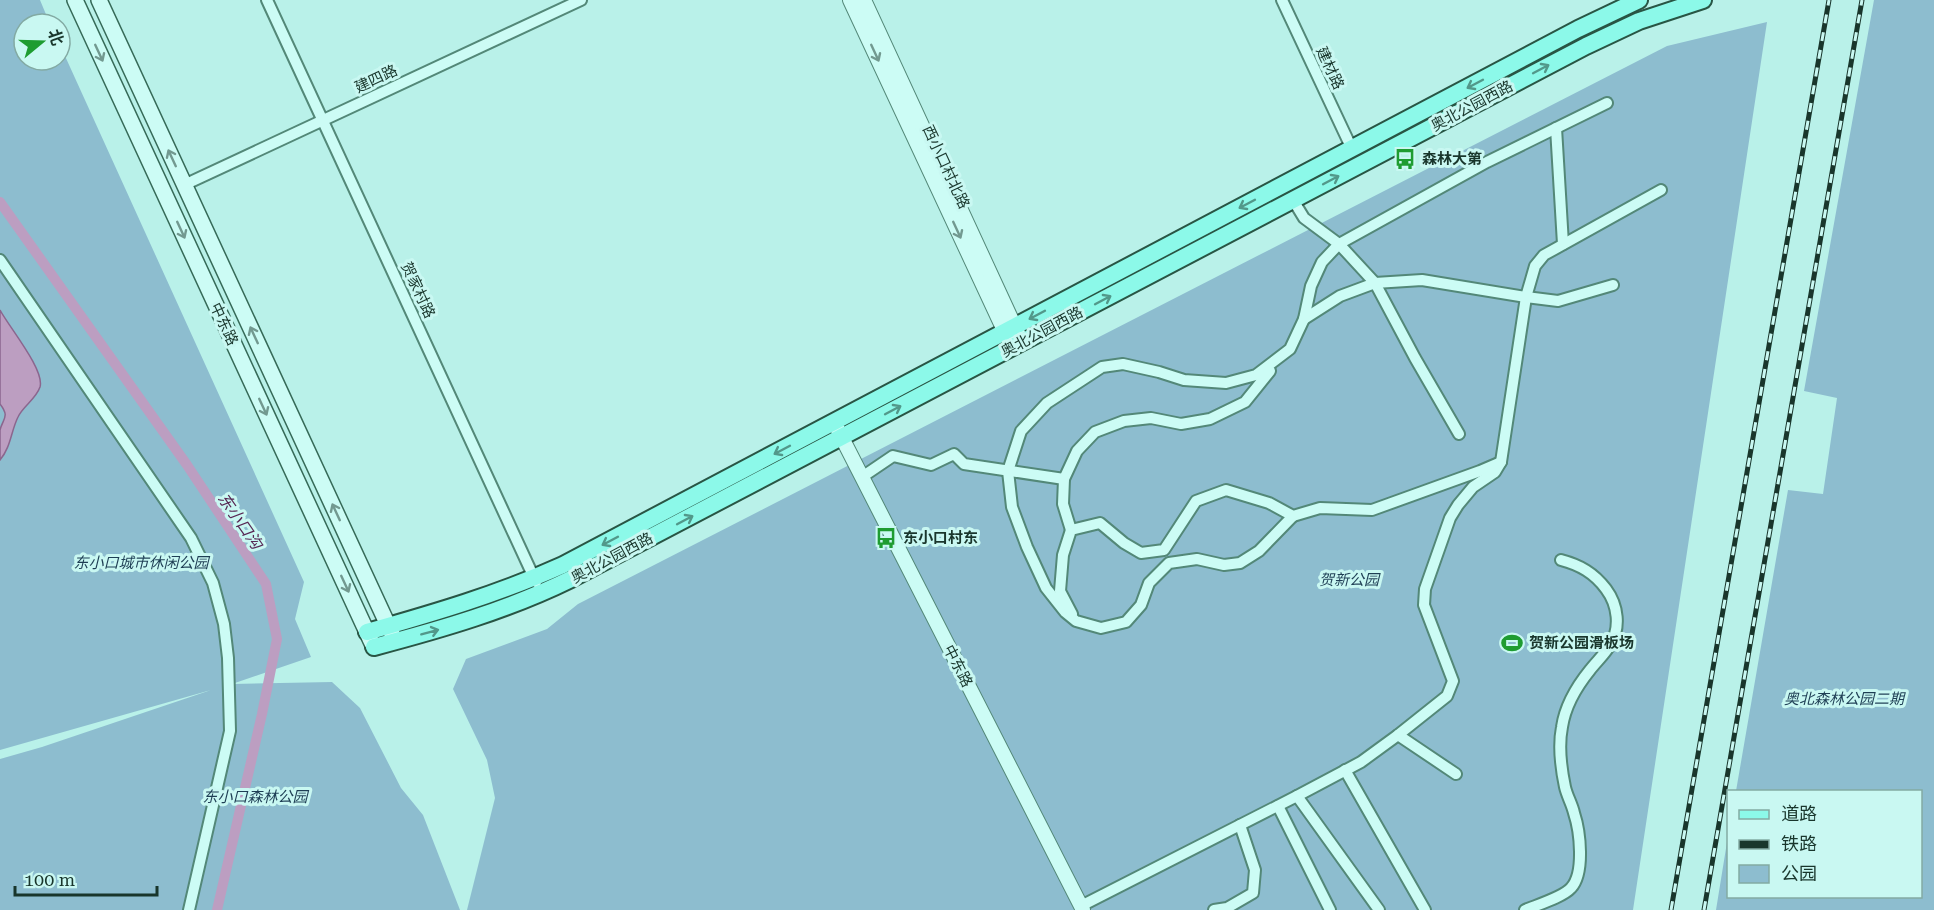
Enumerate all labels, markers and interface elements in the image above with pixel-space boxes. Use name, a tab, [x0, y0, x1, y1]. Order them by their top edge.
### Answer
north arrow	[12, 12, 72, 72]
text: 北	[44, 27, 67, 48]
one-way arrow	[94, 44, 106, 62]
one-way arrow	[870, 44, 881, 62]
street label: 建材路	[1312, 44, 1348, 92]
street label: 建四路	[352, 61, 400, 97]
one-way arrow	[1532, 63, 1549, 75]
street label: 奥北公园西路	[1428, 77, 1516, 135]
one-way arrow	[1466, 79, 1484, 90]
street label: 西小口村北路	[919, 122, 973, 212]
bus stop icon: 森林大第	[1393, 147, 1417, 171]
one-way arrow	[166, 150, 178, 168]
place label: 森林大第	[1422, 150, 1482, 168]
one-way arrow	[1322, 173, 1340, 185]
one-way arrow	[1238, 199, 1256, 210]
one-way arrow	[952, 220, 963, 239]
one-way arrow	[176, 221, 187, 239]
street label: 贺家村路	[397, 259, 439, 321]
one-way arrow	[1094, 294, 1111, 306]
street label: 中东路	[206, 300, 242, 348]
street label: 奥北公园西路	[998, 303, 1086, 361]
one-way arrow	[1029, 309, 1046, 321]
one-way arrow	[248, 326, 259, 344]
one-way arrow	[257, 398, 269, 416]
one-way arrow	[884, 404, 902, 415]
one-way arrow	[774, 444, 791, 456]
water label: 东小口沟	[214, 489, 267, 554]
one-way arrow	[330, 503, 342, 521]
one-way arrow	[676, 514, 693, 526]
bus stop icon: 东小口村东	[874, 526, 898, 550]
street label: 奥北公园西路	[568, 529, 656, 587]
place label: 东小口村东	[903, 529, 978, 547]
one-way arrow	[601, 536, 619, 547]
park label: 东小口城市休闲公园	[73, 554, 210, 572]
park label: 贺新公园	[1319, 571, 1381, 589]
one-way arrow	[339, 575, 351, 593]
one-way arrow	[421, 626, 440, 637]
sports icon: 贺新公园滑板场	[1500, 631, 1524, 655]
place label: 贺新公园滑板场	[1529, 634, 1634, 652]
street label: 中东路	[940, 642, 976, 690]
park label: 奥北森林公园二期	[1784, 690, 1906, 708]
park label: 东小口森林公园	[202, 788, 309, 806]
legend	[1727, 790, 1922, 898]
text: 道路	[1781, 803, 1817, 824]
text: 铁路	[1781, 833, 1817, 854]
scale bar	[15, 859, 158, 897]
text: 公园	[1781, 863, 1817, 884]
text: 100 m	[24, 869, 75, 890]

